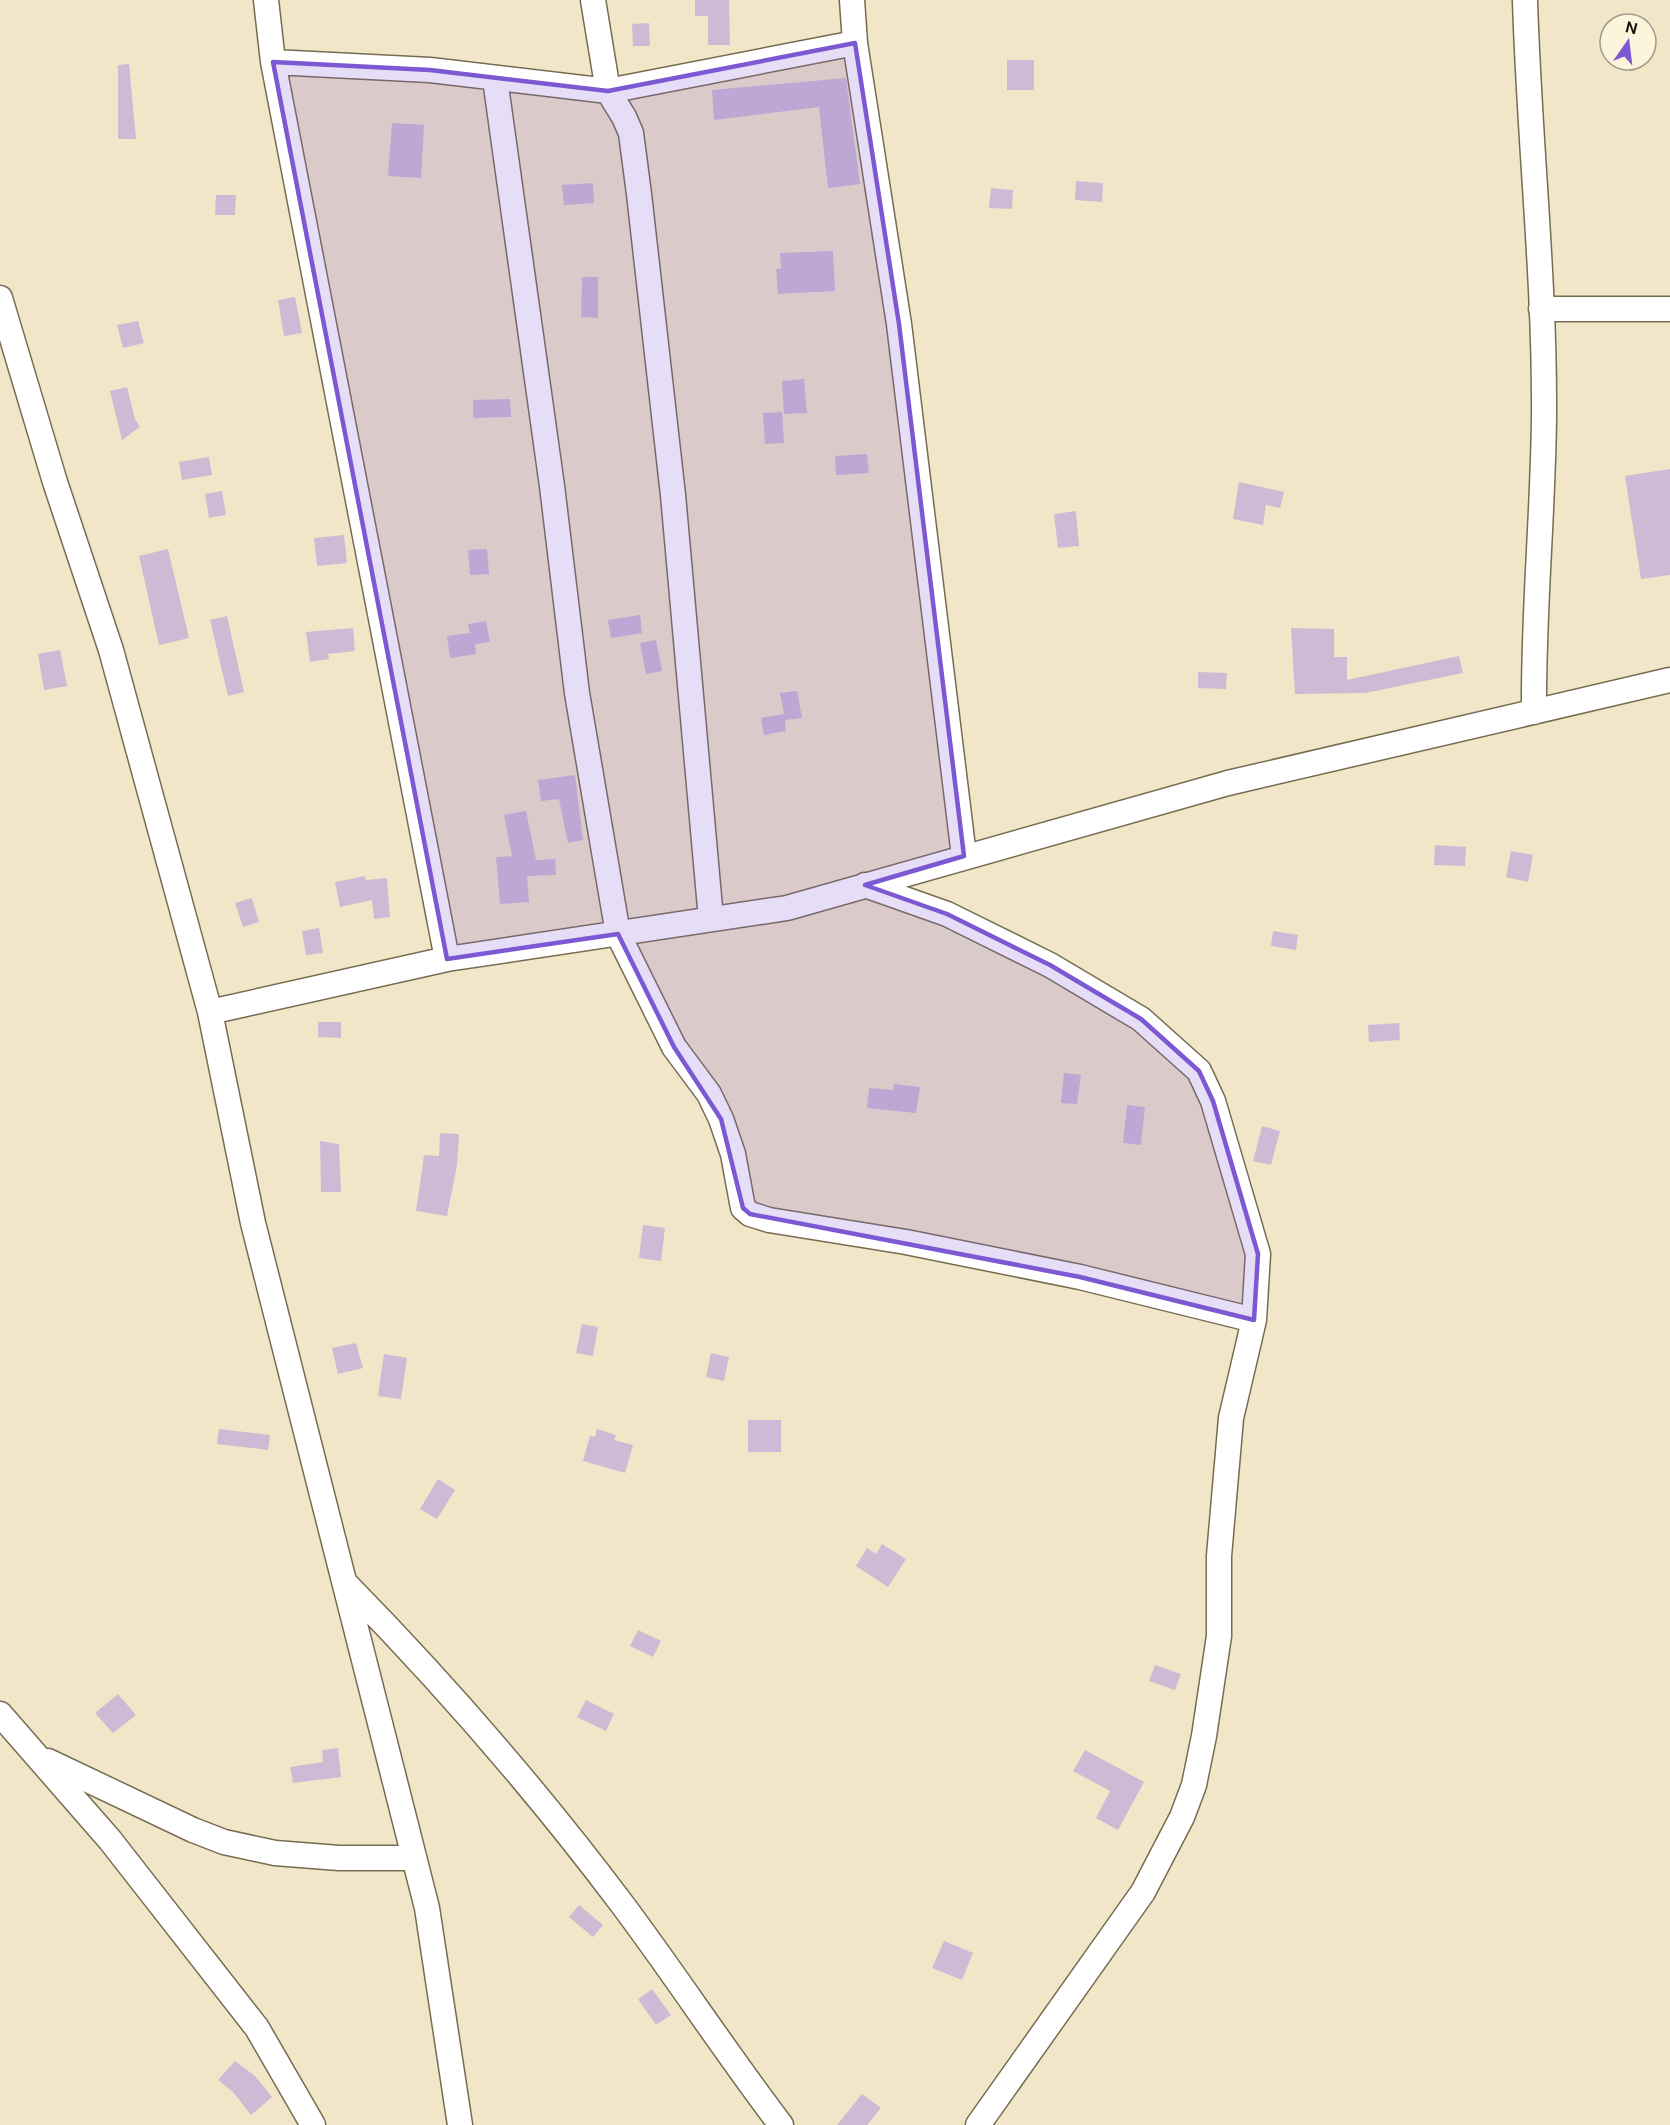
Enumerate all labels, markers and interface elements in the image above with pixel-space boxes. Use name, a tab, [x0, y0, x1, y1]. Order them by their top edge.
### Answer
north arrow	[1598, 12, 1658, 72]
text: N	[1623, 16, 1640, 40]

